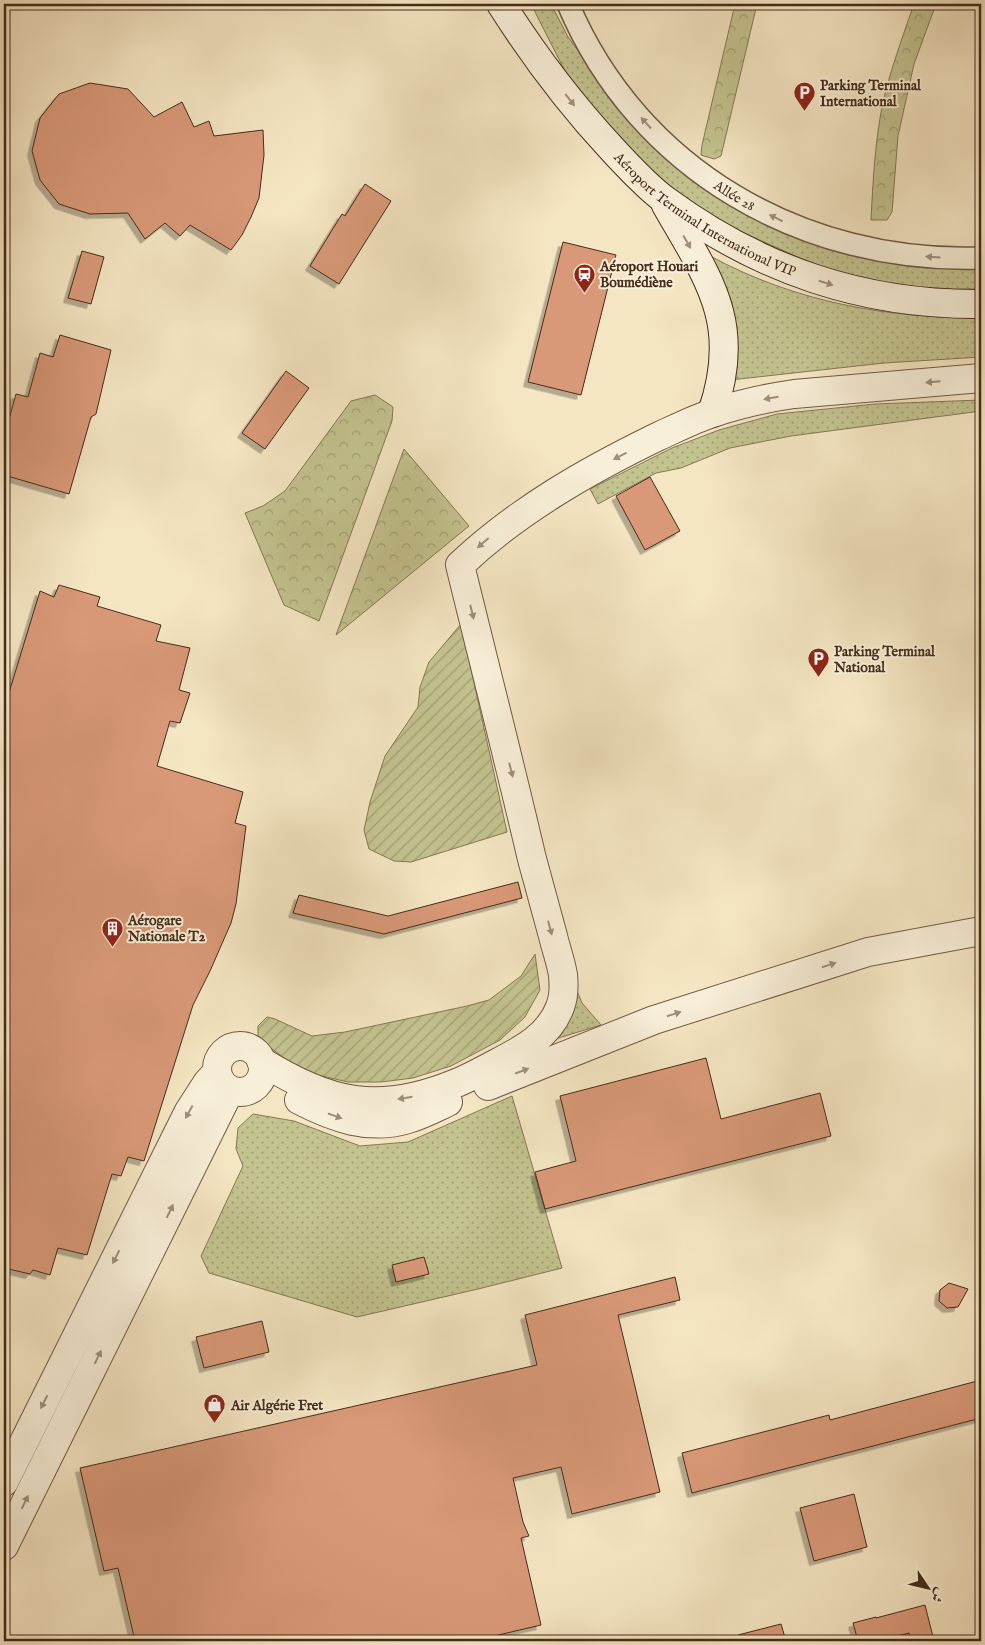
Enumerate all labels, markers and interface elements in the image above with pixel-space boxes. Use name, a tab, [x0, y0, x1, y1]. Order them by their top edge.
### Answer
place label: Parking Terminal International	[820, 77, 922, 111]
parking icon: Parking Terminal International	[792, 81, 816, 112]
one-way arrow	[565, 93, 576, 106]
one-way arrow	[640, 117, 652, 129]
street label: Aéroport Terminal International VIP	[609, 148, 798, 281]
street label: Allée 28	[709, 176, 758, 215]
one-way arrow	[769, 214, 783, 222]
one-way arrow	[683, 234, 691, 249]
one-way arrow	[924, 253, 940, 261]
place label: Aéroport Houari Boumédiène	[599, 258, 698, 292]
station icon: Aéroport Houari Boumédiène	[572, 262, 596, 293]
one-way arrow	[819, 279, 834, 287]
one-way arrow	[924, 378, 940, 386]
one-way arrow	[763, 395, 779, 403]
one-way arrow	[613, 452, 627, 460]
one-way arrow	[477, 538, 490, 549]
one-way arrow	[468, 605, 476, 620]
place label: Parking Terminal National	[833, 643, 936, 677]
parking icon: Parking Terminal National	[806, 647, 830, 678]
one-way arrow	[507, 763, 515, 778]
place label: Aérogare Nationale T2	[127, 912, 206, 946]
building icon: Aérogare Nationale T2	[100, 916, 124, 947]
one-way arrow	[547, 920, 555, 935]
one-way arrow	[822, 960, 837, 968]
one-way arrow	[667, 1009, 682, 1017]
one-way arrow	[515, 1067, 529, 1075]
one-way arrow	[396, 1095, 412, 1103]
one-way arrow	[185, 1104, 193, 1119]
one-way arrow	[328, 1113, 343, 1120]
one-way arrow	[166, 1204, 174, 1218]
one-way arrow	[112, 1250, 120, 1264]
one-way arrow	[94, 1349, 102, 1364]
shop icon: Air Algérie Fret	[203, 1393, 227, 1424]
one-way arrow	[40, 1395, 48, 1410]
place label: Air Algérie Fret	[230, 1397, 323, 1415]
one-way arrow	[22, 1495, 30, 1509]
north arrow	[902, 1562, 952, 1612]
text: ش	[926, 1584, 949, 1606]

